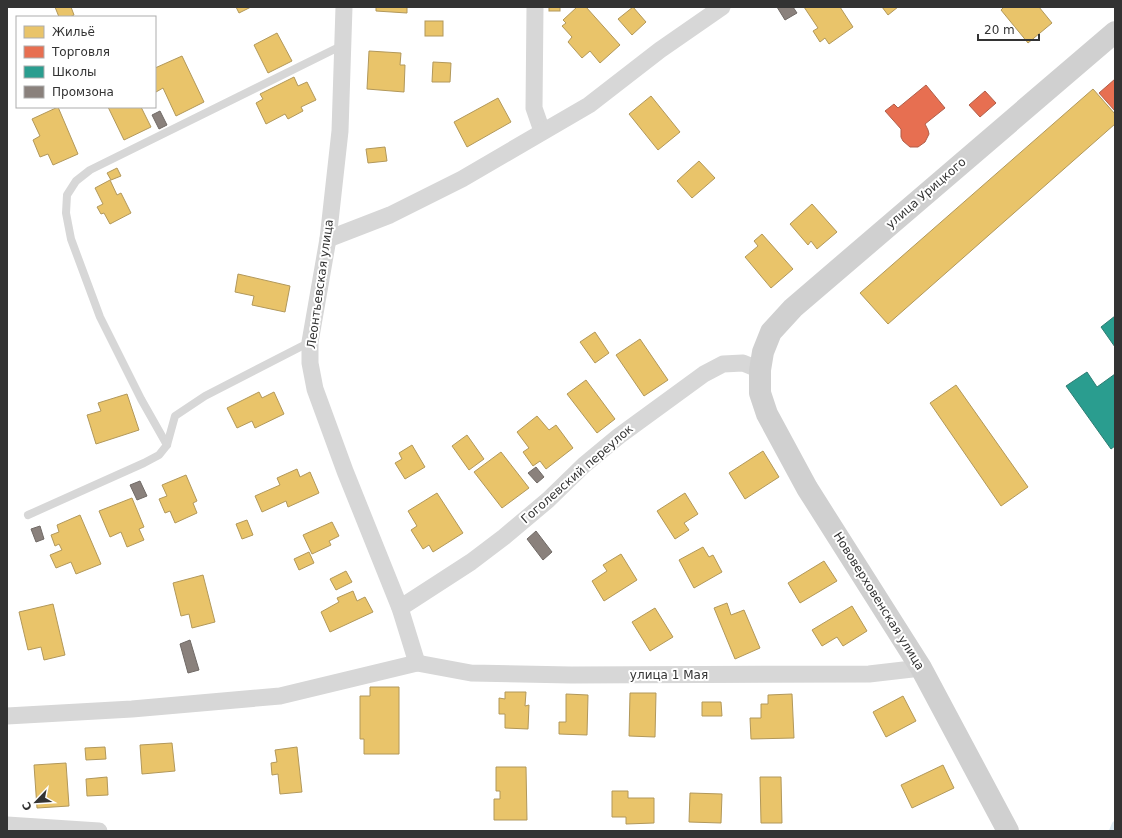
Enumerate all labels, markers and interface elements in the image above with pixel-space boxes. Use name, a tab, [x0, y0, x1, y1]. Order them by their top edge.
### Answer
legend	[16, 16, 156, 108]
scale bar	[978, 16, 1039, 42]
text: 20 m	[984, 23, 1015, 37]
text: Жильё	[52, 25, 95, 39]
text: Торговля	[51, 45, 110, 59]
text: Школы	[52, 65, 97, 79]
text: Промзона	[52, 85, 114, 99]
street label: улица Урицкого	[883, 155, 969, 231]
street label: Леонтьевская улица	[304, 218, 336, 350]
street label: Гоголевский переулок	[518, 422, 636, 526]
street label: Нововерховенская улица	[831, 529, 927, 673]
street label: улица 1 Мая	[630, 668, 708, 682]
north arrow	[16, 782, 56, 822]
text: С	[20, 800, 35, 812]

